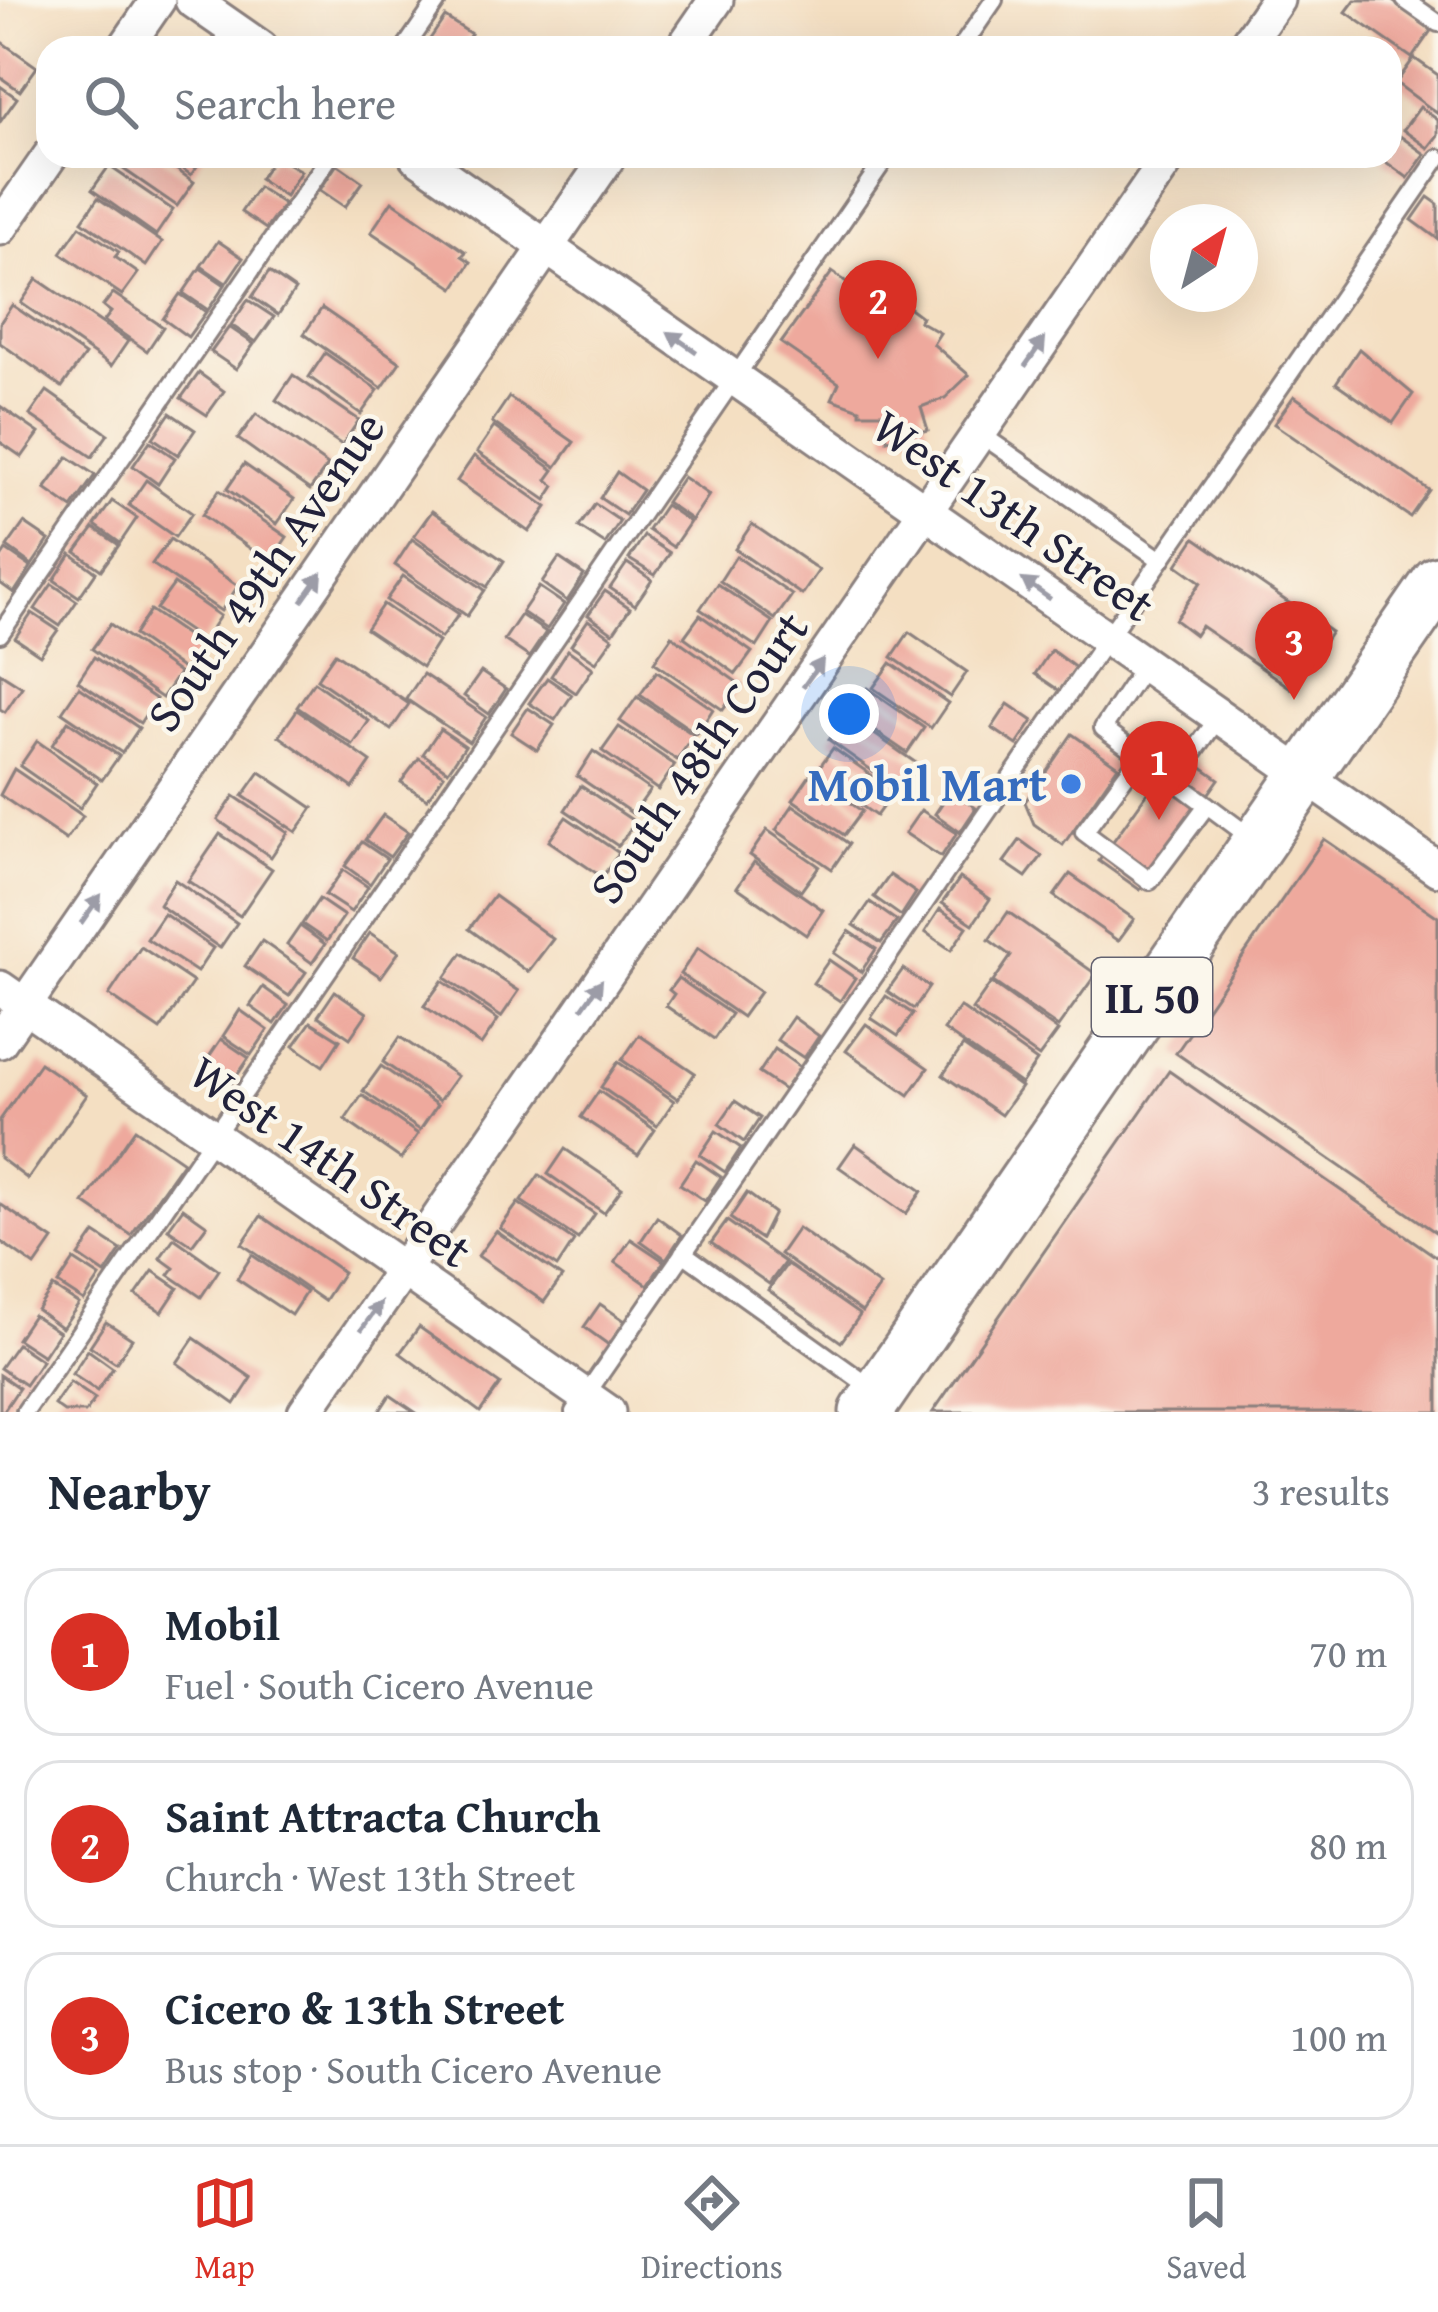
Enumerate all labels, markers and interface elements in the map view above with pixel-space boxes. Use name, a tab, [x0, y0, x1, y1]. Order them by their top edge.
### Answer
search box	[36, 36, 1402, 168]
icon: search	[78, 69, 144, 135]
text: Search here	[174, 70, 396, 135]
north arrow	[1150, 204, 1258, 312]
pin: 2	[839, 260, 917, 359]
one-way arrow	[666, 331, 698, 354]
one-way arrow	[1023, 336, 1046, 368]
street label: West 13th Street	[859, 391, 1170, 638]
street label: South 49th Avenue	[128, 396, 402, 745]
one-way arrow	[300, 571, 323, 604]
one-way arrow	[1020, 578, 1052, 601]
street label: South 48th Court	[570, 596, 825, 917]
pin: 3	[1255, 601, 1333, 700]
one-way arrow	[802, 657, 824, 690]
your location	[819, 684, 879, 744]
pin: 1	[1120, 721, 1198, 820]
place label: Mobil Mart	[807, 748, 1047, 819]
marker: Mobil Mart	[1058, 771, 1084, 797]
one-way arrow	[79, 892, 102, 925]
road number: IL 50	[1092, 958, 1212, 1036]
one-way arrow	[580, 978, 603, 1011]
street label: West 14th Street	[176, 1037, 487, 1284]
one-way arrow	[359, 1299, 382, 1332]
text: Nearby	[48, 1453, 211, 1528]
text: 3 results	[1252, 1462, 1390, 1519]
text: Mobil	[165, 1591, 280, 1656]
text: 1	[80, 1624, 100, 1681]
text: 70 m	[1309, 1624, 1387, 1681]
text: Fuel · South Cicero Avenue	[165, 1656, 594, 1713]
text: Saint Attracta Church	[165, 1783, 601, 1848]
text: 2	[80, 1816, 100, 1873]
text: 80 m	[1309, 1816, 1387, 1873]
text: Church · West 13th Street	[165, 1848, 575, 1905]
text: Cicero & 13th Street	[165, 1975, 565, 2040]
text: 3	[80, 2008, 100, 2065]
text: 100 m	[1290, 2008, 1387, 2065]
text: Bus stop · South Cicero Avenue	[165, 2040, 662, 2097]
tab: Map	[192, 2170, 258, 2290]
tab: Directions	[641, 2170, 783, 2290]
tab: Saved	[1166, 2170, 1246, 2290]

